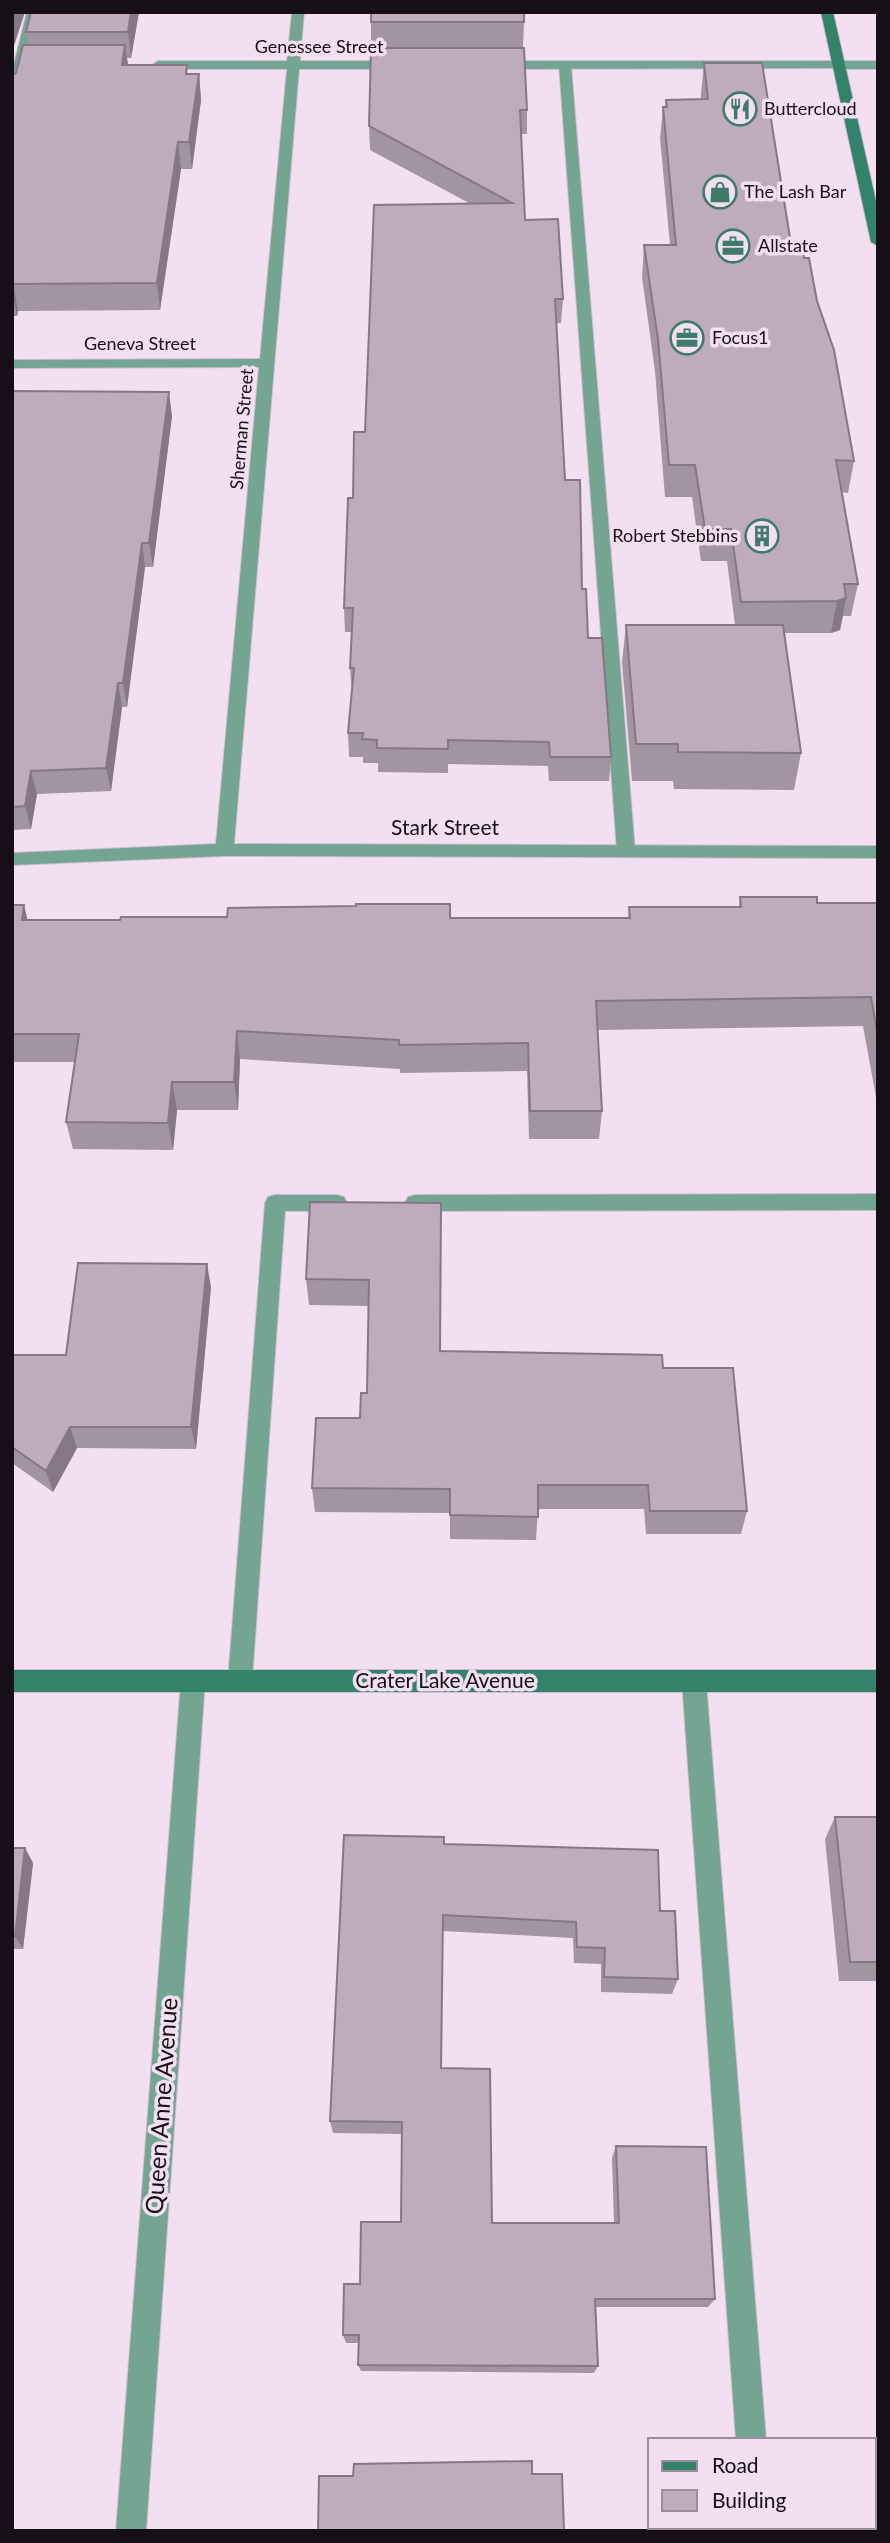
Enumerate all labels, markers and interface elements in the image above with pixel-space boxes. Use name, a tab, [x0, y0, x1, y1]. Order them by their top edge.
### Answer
street label: Genessee Street	[255, 35, 384, 57]
restaurant icon: Buttercloud	[721, 90, 759, 128]
place label: Buttercloud	[764, 97, 857, 119]
shop icon: The Lash Bar	[701, 173, 739, 211]
place label: The Lash Bar	[744, 180, 847, 202]
office icon: Allstate	[714, 227, 752, 265]
place label: Allstate	[758, 234, 818, 256]
office icon: Focus1	[668, 319, 706, 357]
place label: Focus1	[712, 326, 768, 348]
street label: Geneva Street	[84, 332, 197, 354]
street label: Sherman Street	[225, 367, 257, 490]
building icon: Robert Stebbins	[743, 517, 781, 555]
place label: Robert Stebbins	[612, 524, 738, 546]
street label: Stark Street	[391, 814, 499, 839]
street label: Crater Lake Avenue	[355, 1667, 535, 1692]
street label: Queen Anne Avenue	[138, 1997, 183, 2215]
legend	[648, 2438, 876, 2529]
text: Road	[712, 2452, 759, 2477]
text: Building	[712, 2487, 787, 2512]

